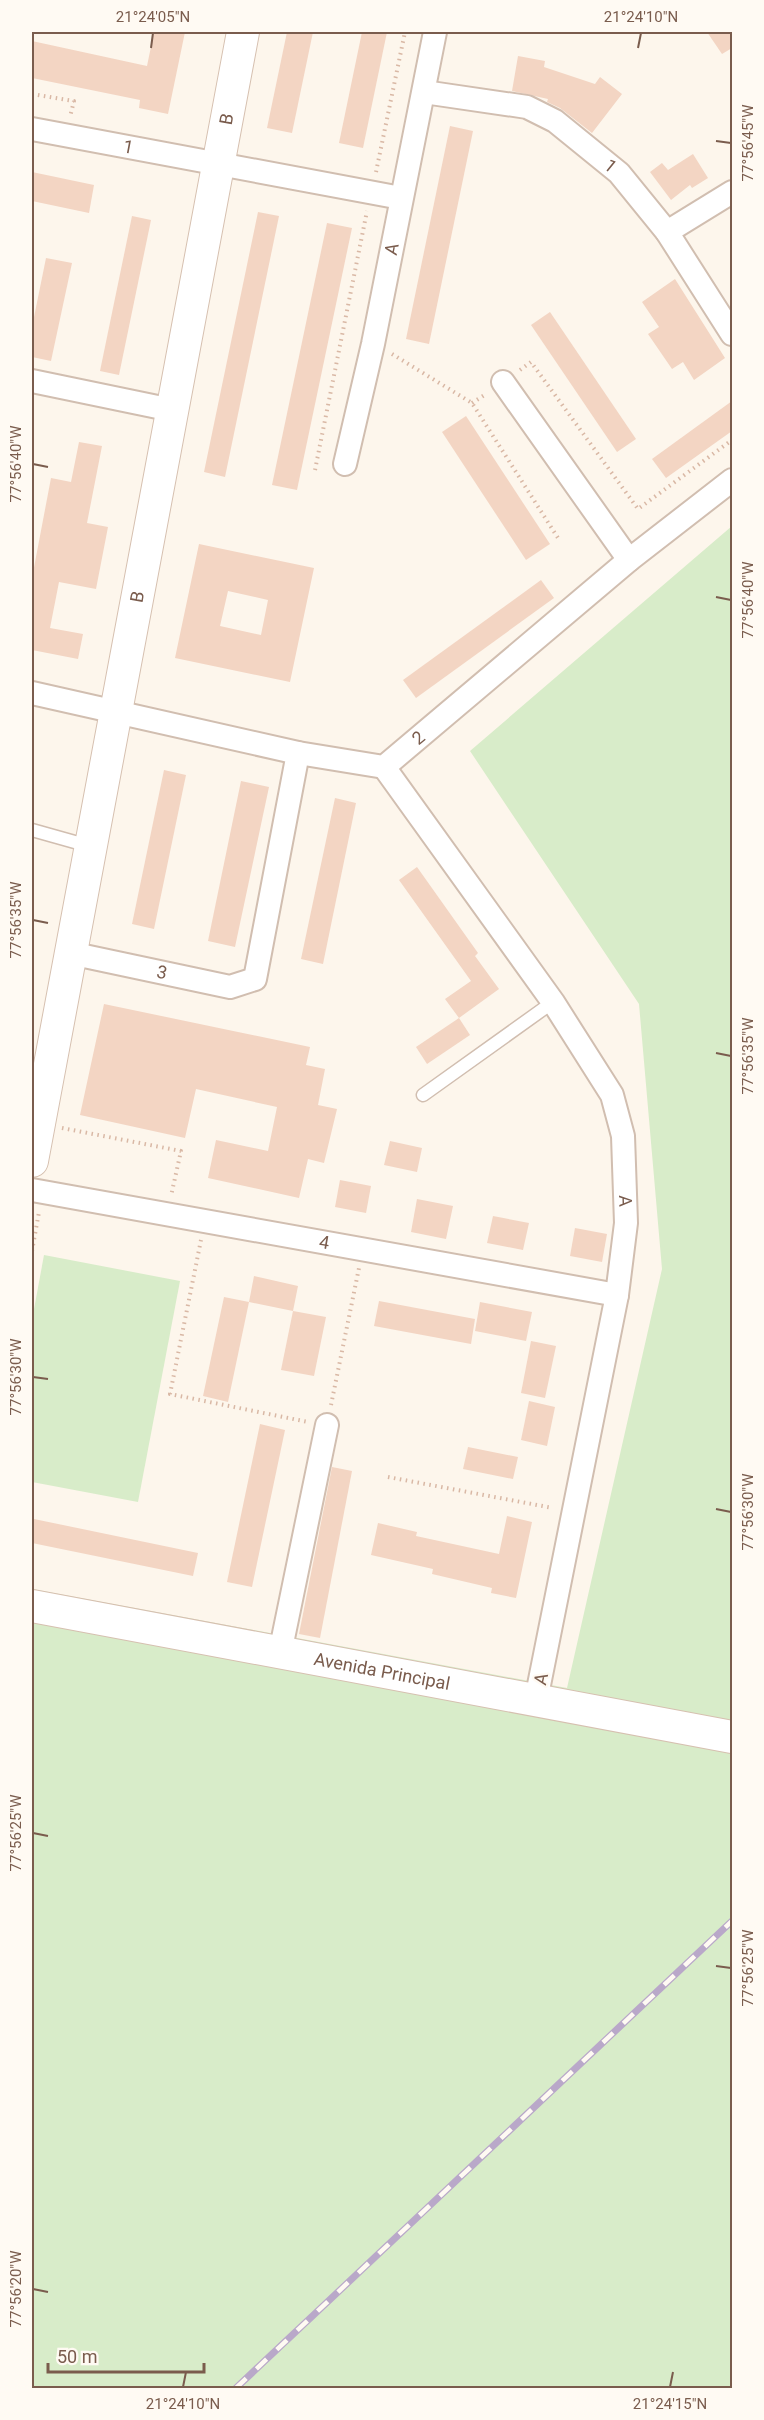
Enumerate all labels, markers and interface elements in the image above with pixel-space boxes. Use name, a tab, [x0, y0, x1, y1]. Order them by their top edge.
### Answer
text: 21°24'05"N	[116, 8, 190, 26]
text: 21°24'10"N	[604, 8, 678, 26]
text: 77°56'45"W	[739, 105, 757, 181]
street label: B	[215, 112, 238, 126]
street label: 1	[122, 135, 135, 158]
street label: 1	[600, 154, 621, 177]
street label: A	[380, 241, 403, 257]
text: 77°56'40"W	[7, 426, 25, 502]
text: 77°56'40"W	[739, 562, 757, 638]
street label: B	[126, 589, 148, 604]
street label: 2	[408, 726, 429, 749]
text: 77°56'35"W	[7, 882, 25, 958]
street label: 3	[155, 961, 169, 983]
text: 77°56'35"W	[739, 1018, 757, 1094]
street label: A	[615, 1195, 636, 1207]
street label: 4	[318, 1231, 331, 1253]
text: 77°56'30"W	[7, 1339, 25, 1415]
text: 77°56'30"W	[739, 1474, 757, 1550]
street label: Avenida Principal	[312, 1648, 452, 1694]
street label: A	[529, 1671, 552, 1687]
text: 77°56'25"W	[7, 1795, 25, 1871]
text: 77°56'25"W	[739, 1930, 757, 2006]
text: 77°56'20"W	[7, 2251, 25, 2327]
scale bar	[48, 2336, 204, 2374]
text: 50 m	[57, 2346, 97, 2367]
text: 21°24'10"N	[146, 2395, 220, 2413]
text: 21°24'15"N	[633, 2395, 707, 2413]

